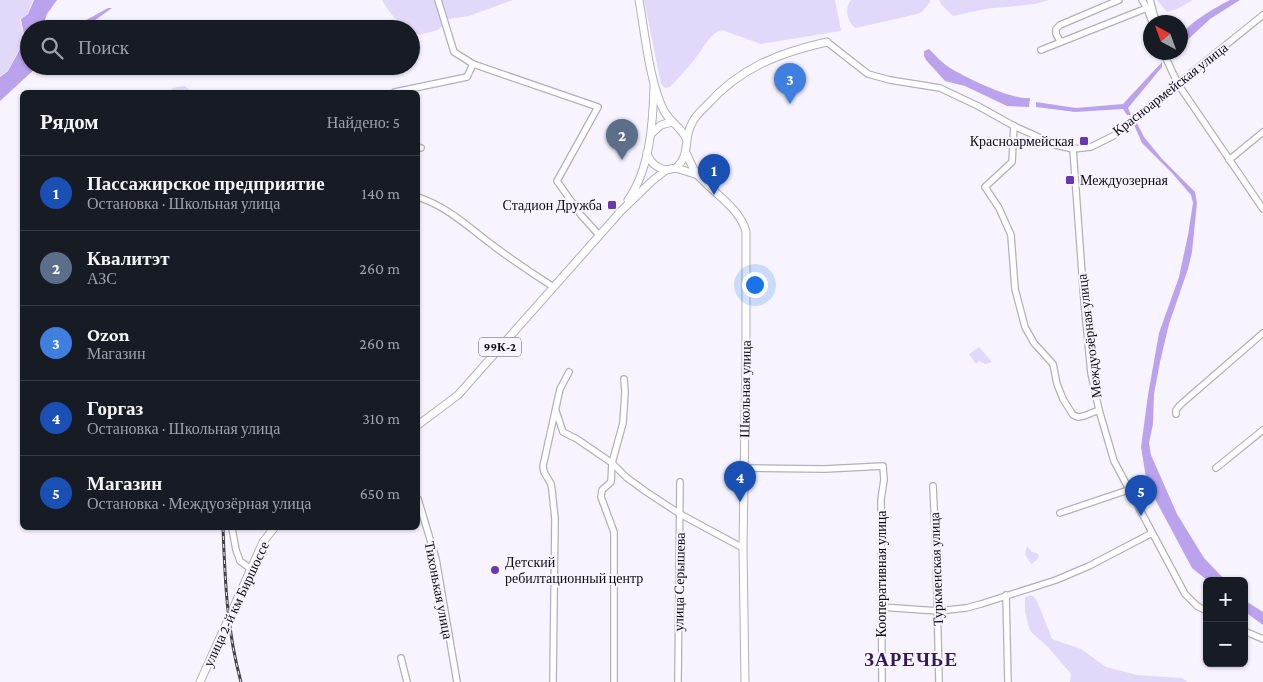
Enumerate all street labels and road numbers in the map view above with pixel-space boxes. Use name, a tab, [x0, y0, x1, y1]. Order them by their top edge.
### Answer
street label: Красноармейская улица	[1109, 39, 1231, 139]
street label: Междуозёрная улица	[1073, 272, 1105, 399]
road number: 99К-2	[479, 338, 521, 357]
street label: Школьная улица	[736, 339, 754, 438]
street label: Кооперативная улица	[873, 510, 889, 637]
street label: Туркменская улица	[926, 511, 946, 626]
street label: улица Серышева	[670, 532, 688, 632]
street label: улица 2-й км Биршоссе	[200, 539, 272, 669]
street label: Тихонькая улица	[422, 540, 456, 641]

